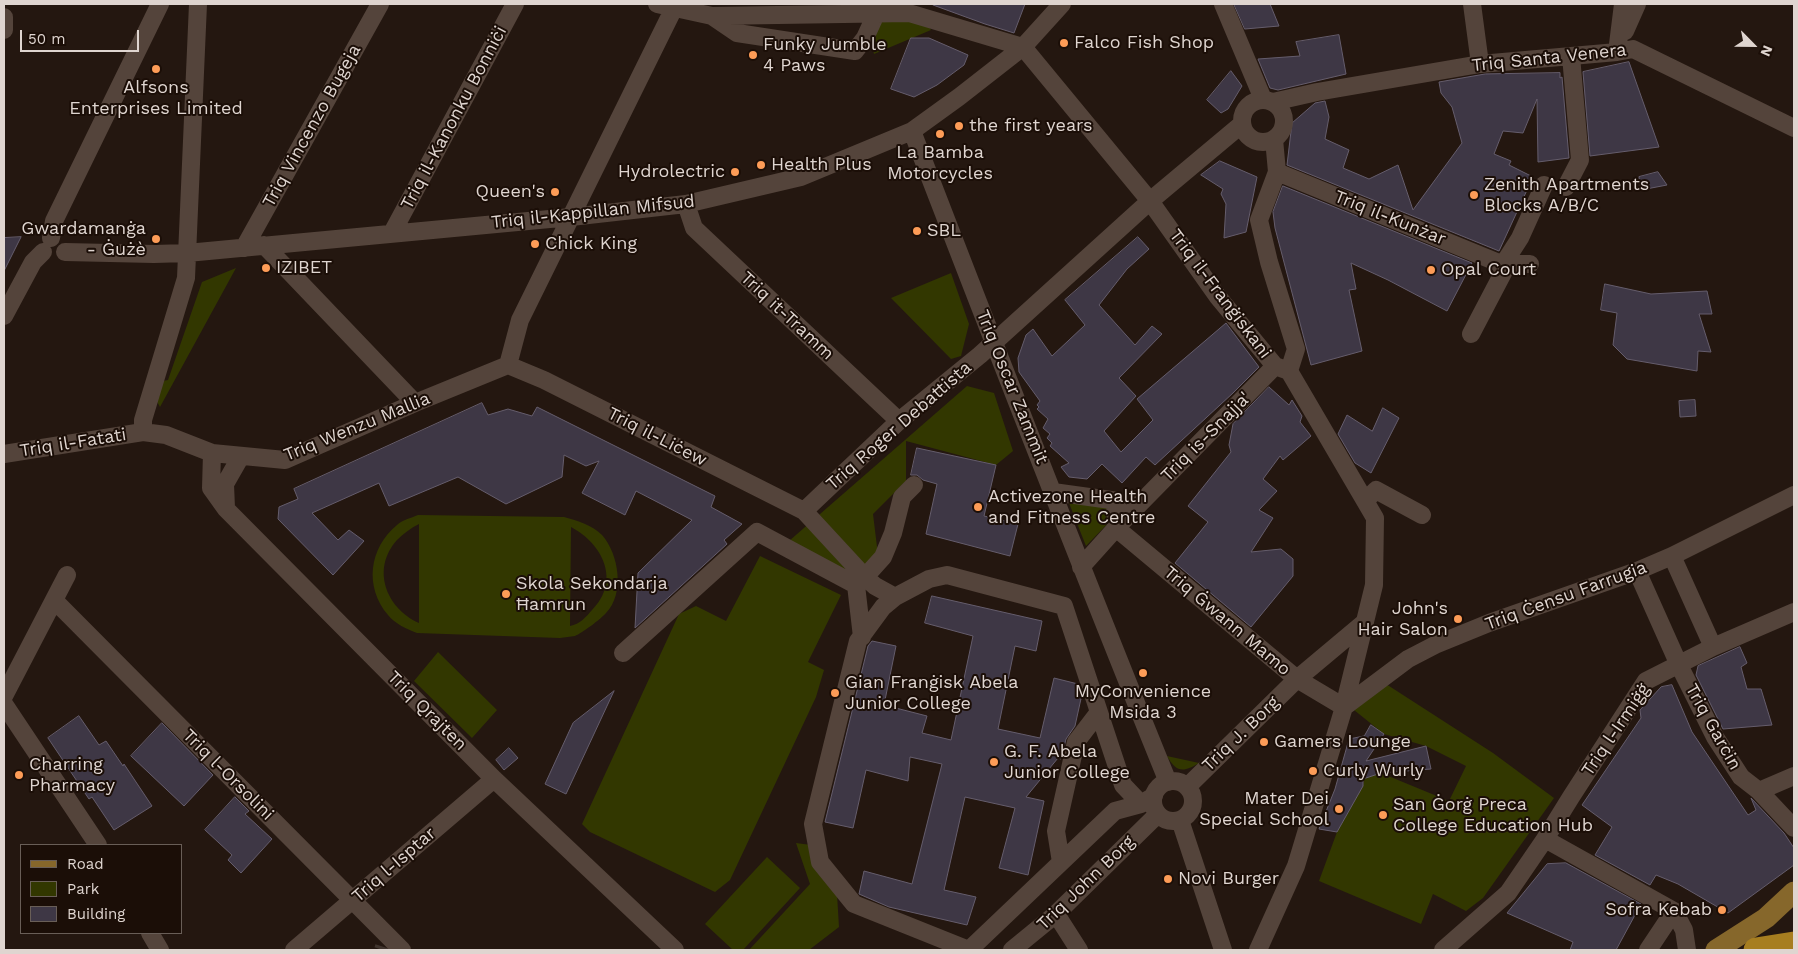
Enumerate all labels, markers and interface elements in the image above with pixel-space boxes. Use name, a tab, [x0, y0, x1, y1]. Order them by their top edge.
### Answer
scale bar	[22, 20, 141, 52]
north arrow	[1728, 20, 1778, 70]
street label: Triq il-Kanonku Bonniċi	[396, 23, 512, 213]
text: 50 m	[28, 30, 65, 48]
place label: Falco Fish Shop	[1074, 32, 1214, 54]
place label: Funky Jumble 4 Paws	[763, 34, 887, 76]
marker: Falco Fish Shop	[1058, 37, 1070, 49]
street label: Triq Santa Venera	[1470, 39, 1628, 77]
street label: Triq Vincenzo Bugeja	[258, 41, 366, 211]
text: N	[1757, 43, 1776, 59]
marker: Funky Jumble 4 Paws	[747, 49, 759, 61]
marker: Alfsons Enterprises Limited	[150, 63, 162, 75]
place label: Alfsons Enterprises Limited	[69, 77, 243, 120]
place label: the first years	[969, 115, 1093, 137]
marker: the first years	[953, 120, 965, 132]
marker: La Bamba Motorcycles	[934, 128, 946, 140]
place label: La Bamba Motorcycles	[887, 142, 993, 184]
place label: Health Plus	[771, 154, 872, 176]
marker: Health Plus	[755, 159, 767, 171]
place label: Hydrolectric	[618, 161, 725, 183]
marker: Hydrolectric	[729, 166, 741, 178]
place label: Zenith Apartments Blocks A/B/C	[1484, 174, 1649, 216]
place label: Queen's	[475, 181, 545, 203]
marker: Queen's	[549, 186, 561, 198]
street label: Triq il-Kunżar	[1331, 186, 1449, 250]
marker: Zenith Apartments Blocks A/B/C	[1468, 189, 1480, 201]
street label: Triq il-Kappillan Mifsud	[490, 191, 696, 233]
place label: Gwardamanġa - Ġużè	[21, 218, 146, 260]
place label: SBL	[927, 220, 961, 242]
marker: SBL	[911, 225, 923, 237]
street label: Triq il-Franġiskani	[1164, 225, 1276, 363]
marker: Gwardamanġa - Ġużè	[150, 233, 162, 245]
place label: Chick King	[545, 233, 637, 255]
marker: Chick King	[529, 238, 541, 250]
place label: IZIBET	[276, 257, 332, 279]
place label: Opal Court	[1441, 259, 1536, 281]
marker: IZIBET	[260, 262, 272, 274]
marker: Opal Court	[1425, 264, 1437, 276]
street label: Triq it-Tramm	[736, 267, 838, 365]
street label: Triq Oscar Zammit	[971, 307, 1053, 467]
street label: Triq Roger Debattista	[822, 357, 976, 495]
street label: Triq Wenzu Mallia	[281, 388, 433, 466]
street label: Triq is-Snajja'	[1157, 388, 1255, 486]
street label: Triq il-Liċew	[604, 403, 710, 471]
street label: Triq il-Fatati	[18, 424, 128, 462]
place label: Activezone Health and Fitness Centre	[988, 486, 1155, 528]
marker: Activezone Health and Fitness Centre	[972, 501, 984, 513]
street label: Triq Ċensu Farrugia	[1482, 557, 1650, 635]
street label: Triq Ġwann Mamo	[1159, 562, 1295, 680]
place label: Skola Sekondarja Ħamrun	[516, 573, 668, 616]
marker: Skola Sekondarja Ħamrun	[500, 588, 512, 600]
place label: John's Hair Salon	[1357, 598, 1448, 640]
marker: John's Hair Salon	[1452, 613, 1464, 625]
street label: Triq Qrajten	[383, 667, 471, 755]
marker: MyConvenience Msida 3	[1137, 667, 1149, 679]
place label: Gian Franġisk Abela Junior College	[845, 672, 1018, 714]
street label: Triq l-Irmiġġ	[1577, 680, 1655, 780]
street label: Triq Garċin	[1680, 680, 1746, 774]
place label: MyConvenience Msida 3	[1075, 681, 1211, 724]
marker: Gian Franġisk Abela Junior College	[829, 687, 841, 699]
street label: Triq J. Borg	[1198, 692, 1284, 776]
street label: Triq l-Orsolini	[178, 725, 278, 825]
place label: Gamers Lounge	[1274, 731, 1411, 753]
marker: Gamers Lounge	[1258, 736, 1270, 748]
place label: G. F. Abela Junior College	[1004, 741, 1130, 784]
place label: Charring Pharmacy	[29, 754, 115, 796]
marker: G. F. Abela Junior College	[988, 756, 1000, 768]
place label: Curly Wurly	[1323, 760, 1424, 782]
marker: Curly Wurly	[1307, 765, 1319, 777]
marker: Charring Pharmacy	[13, 769, 25, 781]
place label: Mater Dei Special School	[1199, 788, 1329, 831]
place label: San Ġorġ Preca College Education Hub	[1393, 794, 1593, 836]
marker: Mater Dei Special School	[1333, 803, 1345, 815]
marker: San Ġorġ Preca College Education Hub	[1377, 809, 1389, 821]
street label: Triq l-Isptar	[348, 823, 440, 907]
street label: Triq John Borg	[1033, 831, 1139, 935]
legend	[20, 844, 182, 934]
text: Road	[67, 855, 104, 873]
place label: Novi Burger	[1178, 868, 1279, 890]
marker: Novi Burger	[1162, 873, 1174, 885]
text: Park	[67, 880, 99, 898]
place label: Sofra Kebab	[1605, 899, 1712, 921]
marker: Sofra Kebab	[1716, 904, 1728, 916]
text: Building	[67, 905, 125, 923]

